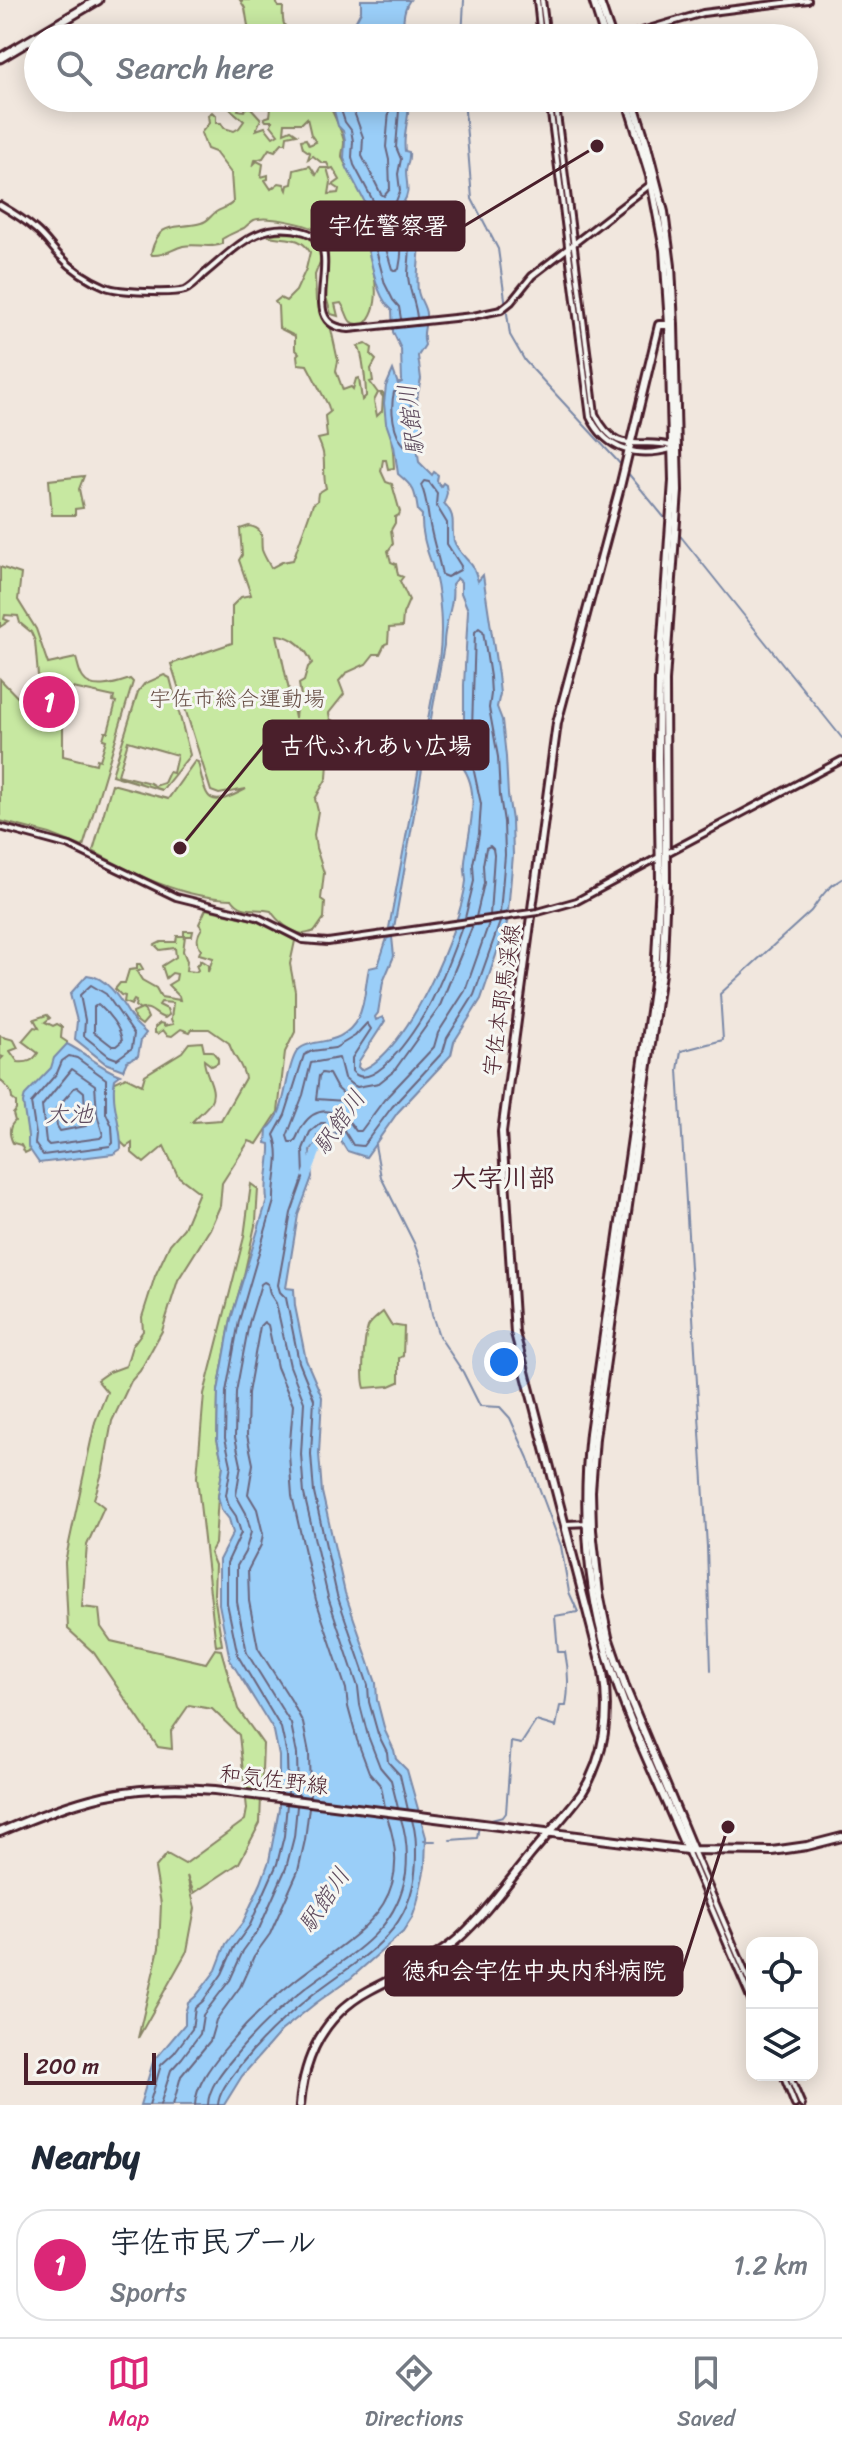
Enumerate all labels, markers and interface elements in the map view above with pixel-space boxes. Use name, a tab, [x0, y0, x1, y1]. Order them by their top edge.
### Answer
search box	[24, 24, 818, 112]
text: Search here	[116, 41, 274, 95]
icon: search	[52, 46, 96, 90]
callout: 宇佐警察署	[312, 202, 464, 250]
text: 宇佐警察署	[328, 205, 448, 247]
water label: 駅館川	[386, 382, 436, 458]
pin: 1	[23, 672, 75, 732]
park label: 宇佐市総合運動場	[149, 679, 325, 718]
callout: 古代ふれあい広場	[264, 721, 488, 769]
text: 古代ふれあい広場	[280, 725, 472, 767]
street label: 宇佐本耶馬渓線	[471, 921, 532, 1079]
water label: 駅館川	[301, 1080, 377, 1164]
water label: 大池	[45, 1093, 94, 1135]
district label: 大字川部	[451, 1155, 555, 1201]
your location	[484, 1342, 524, 1382]
street label: 和気佐野線	[217, 1753, 331, 1806]
water label: 駅館川	[286, 1858, 362, 1942]
map controls	[746, 1937, 818, 2081]
button: locate	[746, 1937, 818, 2009]
callout: 徳和会宇佐中央内科病院	[386, 1947, 682, 1995]
text: 徳和会宇佐中央内科病院	[402, 1950, 666, 1992]
button: layers	[746, 2009, 818, 2081]
text: 200 m	[36, 2047, 99, 2086]
scale bar	[24, 2049, 156, 2085]
text: Nearby	[32, 2127, 140, 2187]
text: 宇佐市民プール	[110, 2215, 317, 2269]
text: 1	[54, 2242, 66, 2288]
text: 1.2 km	[733, 2242, 808, 2288]
text: Sports	[110, 2269, 186, 2315]
tab: Map	[107, 2351, 151, 2438]
tab: Directions	[365, 2351, 463, 2438]
tab: Saved	[677, 2351, 735, 2438]

